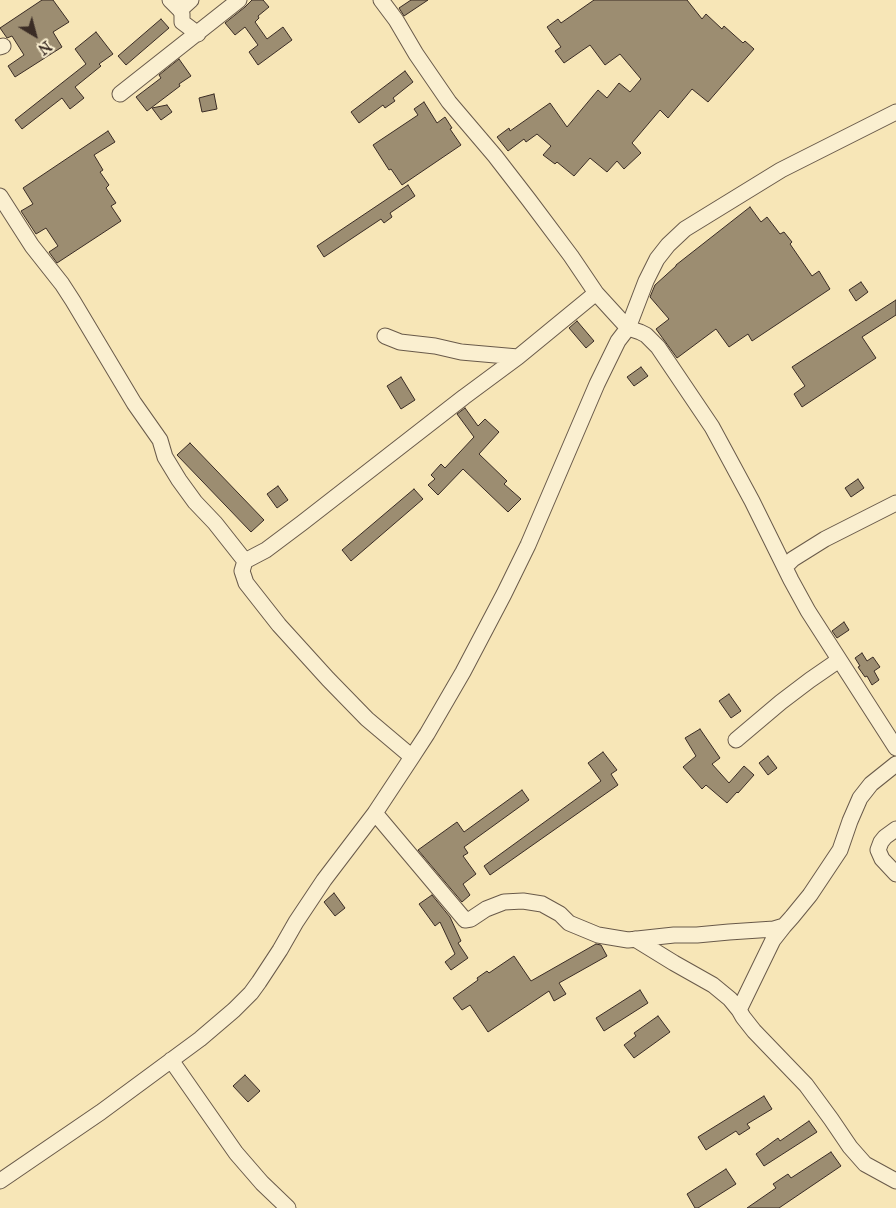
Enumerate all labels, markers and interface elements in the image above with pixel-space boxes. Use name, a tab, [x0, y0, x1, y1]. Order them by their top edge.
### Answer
north arrow	[10, 10, 60, 60]
text: N	[34, 37, 54, 58]

